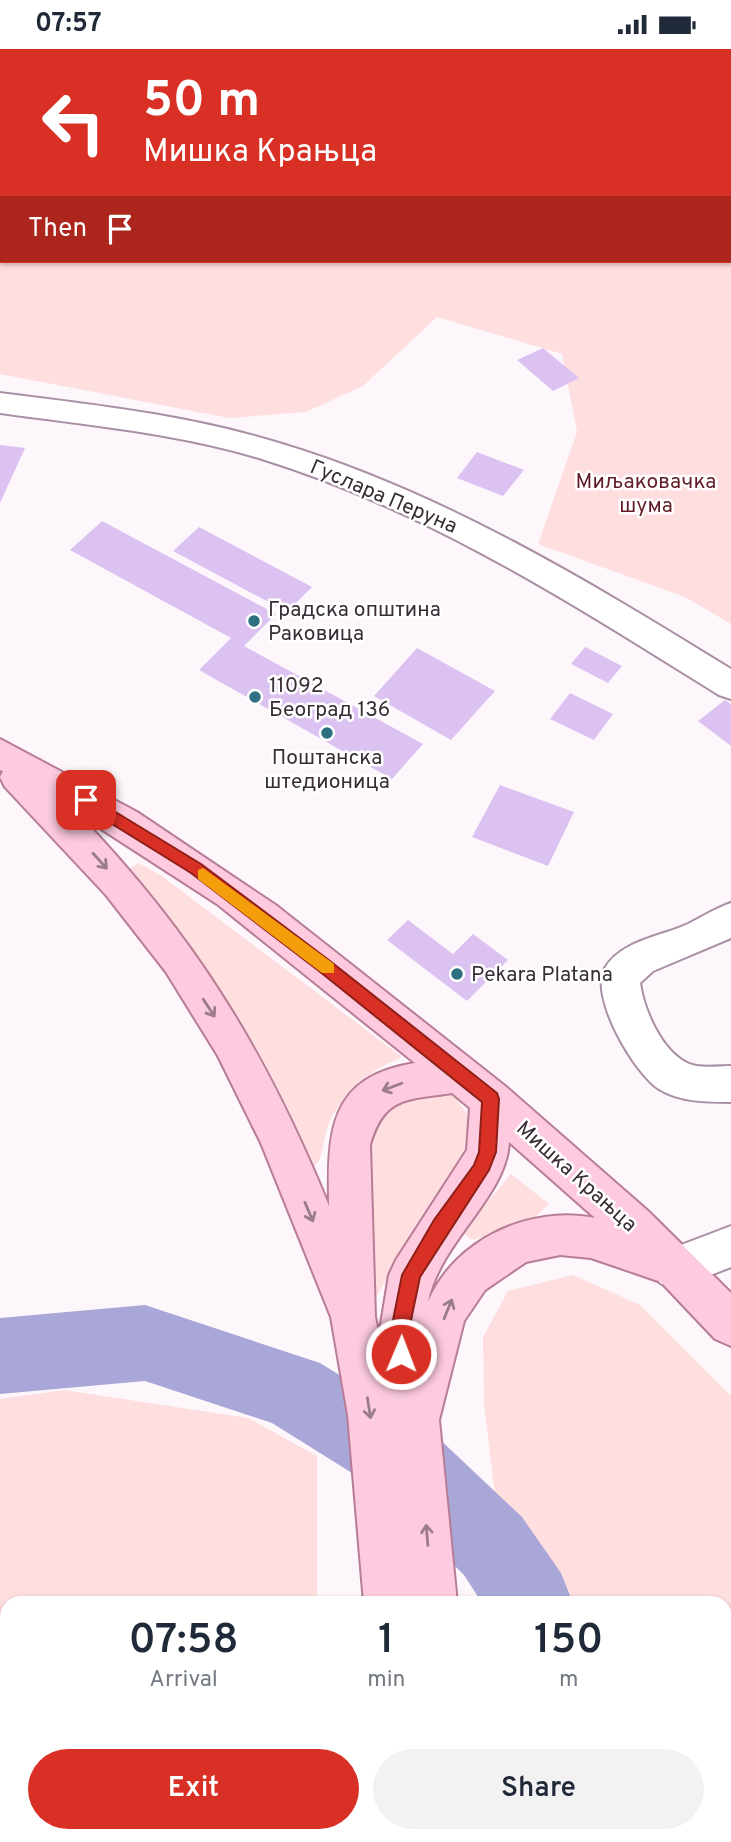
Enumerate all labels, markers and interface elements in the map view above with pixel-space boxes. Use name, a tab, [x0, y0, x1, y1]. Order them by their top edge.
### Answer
text: 07:57	[35, 8, 102, 41]
text: 50 m	[143, 72, 260, 134]
icon: left	[28, 77, 119, 168]
text: Мишка Крањца	[143, 133, 377, 173]
icon: arrive	[101, 210, 139, 248]
text: Then	[28, 213, 87, 246]
street label: Гуслара Перуна	[306, 454, 461, 541]
park label: Миљаковачка шума	[576, 469, 716, 520]
place label: Градска општина Раковица	[268, 597, 441, 648]
marker: Градска општина Раковица	[246, 613, 262, 629]
place label: 11092 Београд 136	[269, 673, 390, 724]
marker: 11092 Београд 136	[247, 689, 263, 705]
marker: Поштанска штедионица	[319, 725, 335, 741]
place label: Поштанска штедионица	[264, 745, 390, 796]
pin	[56, 770, 116, 830]
icon: arrive	[67, 781, 105, 819]
one-way arrow	[92, 851, 108, 869]
place label: Pekara Platana	[471, 962, 613, 989]
marker: Pekara Platana	[449, 966, 465, 982]
one-way arrow	[201, 998, 216, 1017]
one-way arrow	[382, 1081, 404, 1094]
street label: Мишка Крањца	[510, 1116, 642, 1239]
one-way arrow	[303, 1200, 316, 1222]
one-way arrow	[442, 1299, 455, 1321]
position arrow	[364, 1317, 438, 1391]
one-way arrow	[363, 1396, 376, 1419]
one-way arrow	[420, 1524, 433, 1547]
text: 07:58	[129, 1615, 239, 1668]
text: 1	[378, 1615, 395, 1668]
text: 150	[534, 1615, 603, 1668]
text: Arrival	[149, 1666, 218, 1695]
text: min	[367, 1666, 405, 1695]
text: m	[559, 1666, 578, 1695]
button: Exit	[28, 1749, 359, 1829]
button: Share	[373, 1749, 704, 1829]

